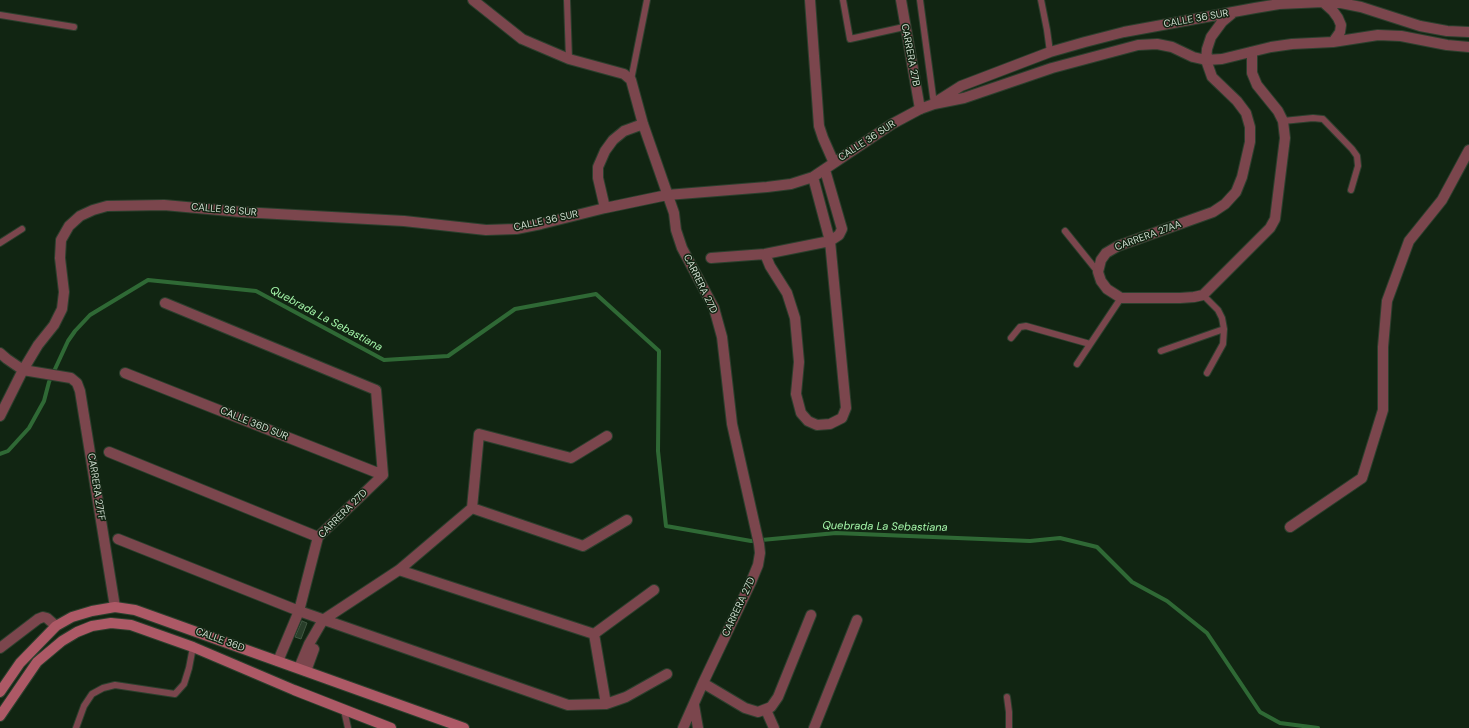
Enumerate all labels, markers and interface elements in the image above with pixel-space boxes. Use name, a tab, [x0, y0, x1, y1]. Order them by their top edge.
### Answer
street label: CALLE 36 SUR	[1163, 7, 1229, 31]
street label: CARRERA 27B	[898, 23, 922, 87]
street label: CALLE 36 SUR	[836, 118, 898, 164]
street label: CALLE 36 SUR	[191, 201, 257, 219]
street label: CALLE 36 SUR	[513, 208, 579, 234]
street label: CARRERA 27AA	[1113, 218, 1183, 254]
street label: CARRERA 27D	[681, 253, 719, 315]
water label: Quebrada La Sebastiana	[267, 284, 385, 354]
street label: CALLE 36D SUR	[218, 405, 290, 443]
street label: CARRERA 27FF	[85, 452, 107, 522]
street label: CARRERA 27D	[316, 487, 370, 541]
water label: Quebrada La Sebastiana	[822, 519, 948, 535]
street label: CARRERA 27D	[720, 575, 758, 639]
street label: CALLE 36D	[194, 626, 246, 654]

